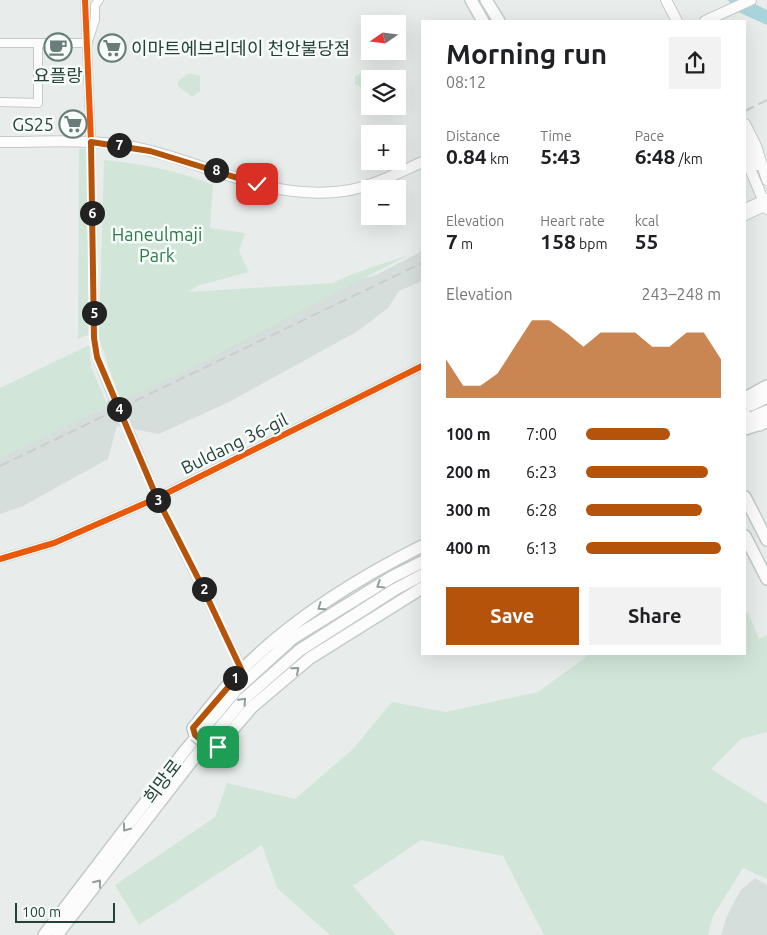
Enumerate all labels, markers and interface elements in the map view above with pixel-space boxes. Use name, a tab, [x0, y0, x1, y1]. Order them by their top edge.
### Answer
north arrow	[361, 15, 406, 60]
map controls	[361, 15, 406, 225]
cafe icon: 요플랑	[43, 32, 73, 62]
supermarket icon: 이마트에브리데이 천안불당점	[97, 33, 127, 63]
button: share	[669, 37, 721, 89]
place label: 이마트에브리데이 천안불당점	[131, 38, 350, 58]
text: Morning run	[446, 38, 607, 69]
place label: 요플랑	[33, 65, 83, 85]
button: layers	[361, 70, 406, 115]
text: 08:12	[446, 73, 486, 91]
supermarket icon: GS25	[58, 109, 88, 139]
place label: GS25	[12, 114, 54, 134]
button: +	[361, 125, 406, 170]
text: Distance	[446, 128, 500, 144]
text: Time	[540, 128, 572, 144]
text: Pace	[635, 128, 664, 144]
pin: 7	[106, 132, 132, 158]
text: 7	[116, 137, 123, 153]
text: 0.84	[446, 144, 487, 168]
text: 5:43	[540, 144, 581, 168]
text: 6:48	[635, 144, 675, 168]
text: km	[487, 151, 509, 167]
text: /km	[675, 151, 703, 167]
pin: 8	[204, 158, 228, 182]
text: 8	[213, 162, 220, 178]
pin	[236, 163, 278, 205]
icon: check	[243, 170, 271, 198]
button: −	[361, 180, 406, 225]
pin: 6	[80, 200, 104, 226]
text: 6	[89, 205, 96, 221]
text: Elevation	[446, 213, 504, 229]
text: Heart rate	[540, 213, 605, 229]
text: kcal	[635, 213, 659, 229]
park label: Haneulmaji Park	[112, 224, 202, 265]
text: 7	[446, 229, 458, 253]
text: 158	[540, 229, 576, 253]
text: 55	[635, 229, 658, 253]
text: m	[458, 236, 473, 252]
text: bpm	[576, 236, 608, 252]
text: Elevation	[446, 285, 513, 303]
text: 243–248 m	[641, 285, 721, 303]
pin: 5	[82, 300, 106, 326]
text: 5	[91, 305, 98, 321]
pin: 4	[106, 396, 132, 422]
text: 4	[116, 401, 123, 417]
street label: Buldang 36-gil	[178, 408, 291, 477]
text: 100 m	[446, 425, 491, 443]
text: 7:00	[526, 425, 557, 443]
text: 200 m	[446, 463, 491, 481]
text: 6:23	[526, 463, 557, 481]
pin: 3	[146, 488, 170, 512]
text: 3	[155, 492, 162, 508]
text: 300 m	[446, 501, 491, 519]
text: 6:28	[526, 501, 557, 519]
text: 400 m	[446, 539, 491, 557]
text: 6:13	[526, 539, 557, 557]
pin: 2	[192, 576, 216, 602]
one-way arrow	[376, 578, 385, 588]
text: 2	[201, 581, 208, 597]
button: Save	[446, 587, 579, 645]
button: Share	[589, 587, 721, 645]
one-way arrow	[317, 601, 327, 610]
pin: 1	[222, 666, 248, 690]
one-way arrow	[290, 667, 299, 676]
text: 1	[232, 670, 239, 686]
one-way arrow	[237, 698, 246, 707]
pin	[197, 726, 239, 768]
icon: arrive	[204, 733, 232, 761]
street label: 희망로	[139, 755, 185, 807]
one-way arrow	[124, 822, 132, 831]
one-way arrow	[92, 879, 101, 888]
scale bar	[15, 900, 115, 923]
text: 100 m	[22, 904, 61, 920]

